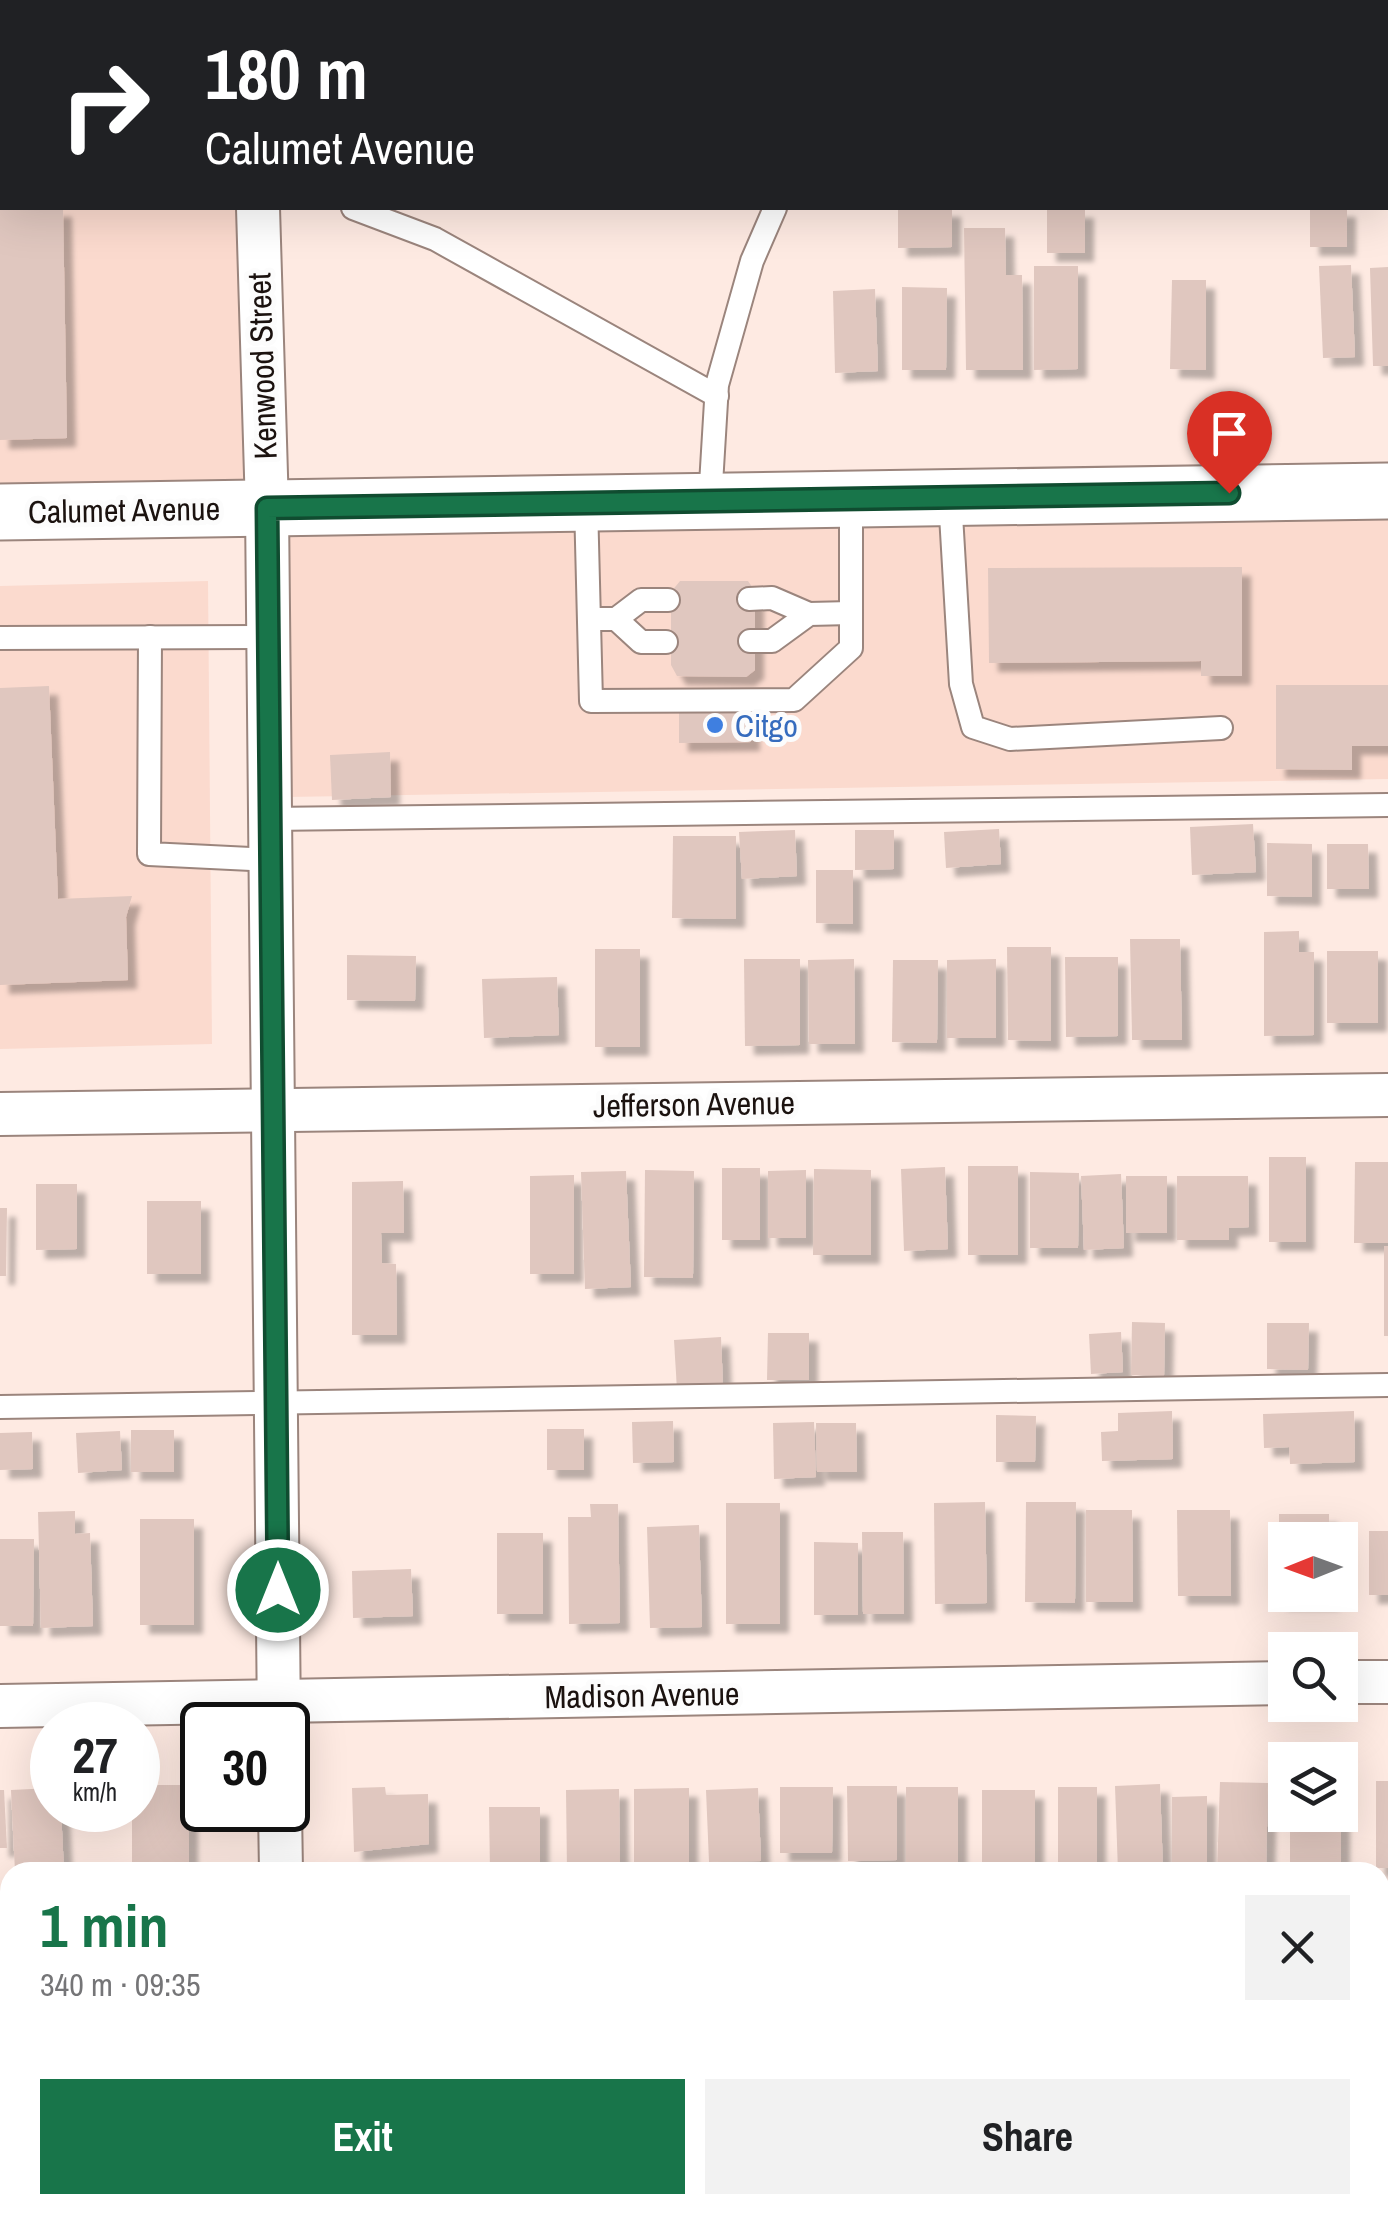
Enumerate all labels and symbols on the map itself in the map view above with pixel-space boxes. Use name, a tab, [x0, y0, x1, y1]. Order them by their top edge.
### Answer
street label: Kenwood Street	[237, 272, 287, 460]
pin	[1187, 391, 1272, 494]
street label: Calumet Avenue	[28, 487, 220, 533]
place label: Citgo	[735, 704, 798, 747]
marker: Citgo	[704, 714, 726, 736]
street label: Jefferson Avenue	[593, 1081, 795, 1127]
north arrow	[1268, 1522, 1358, 1612]
position arrow	[226, 1538, 330, 1642]
street label: Madison Avenue	[544, 1672, 740, 1718]
speed limit sign: 30	[180, 1702, 310, 1832]

